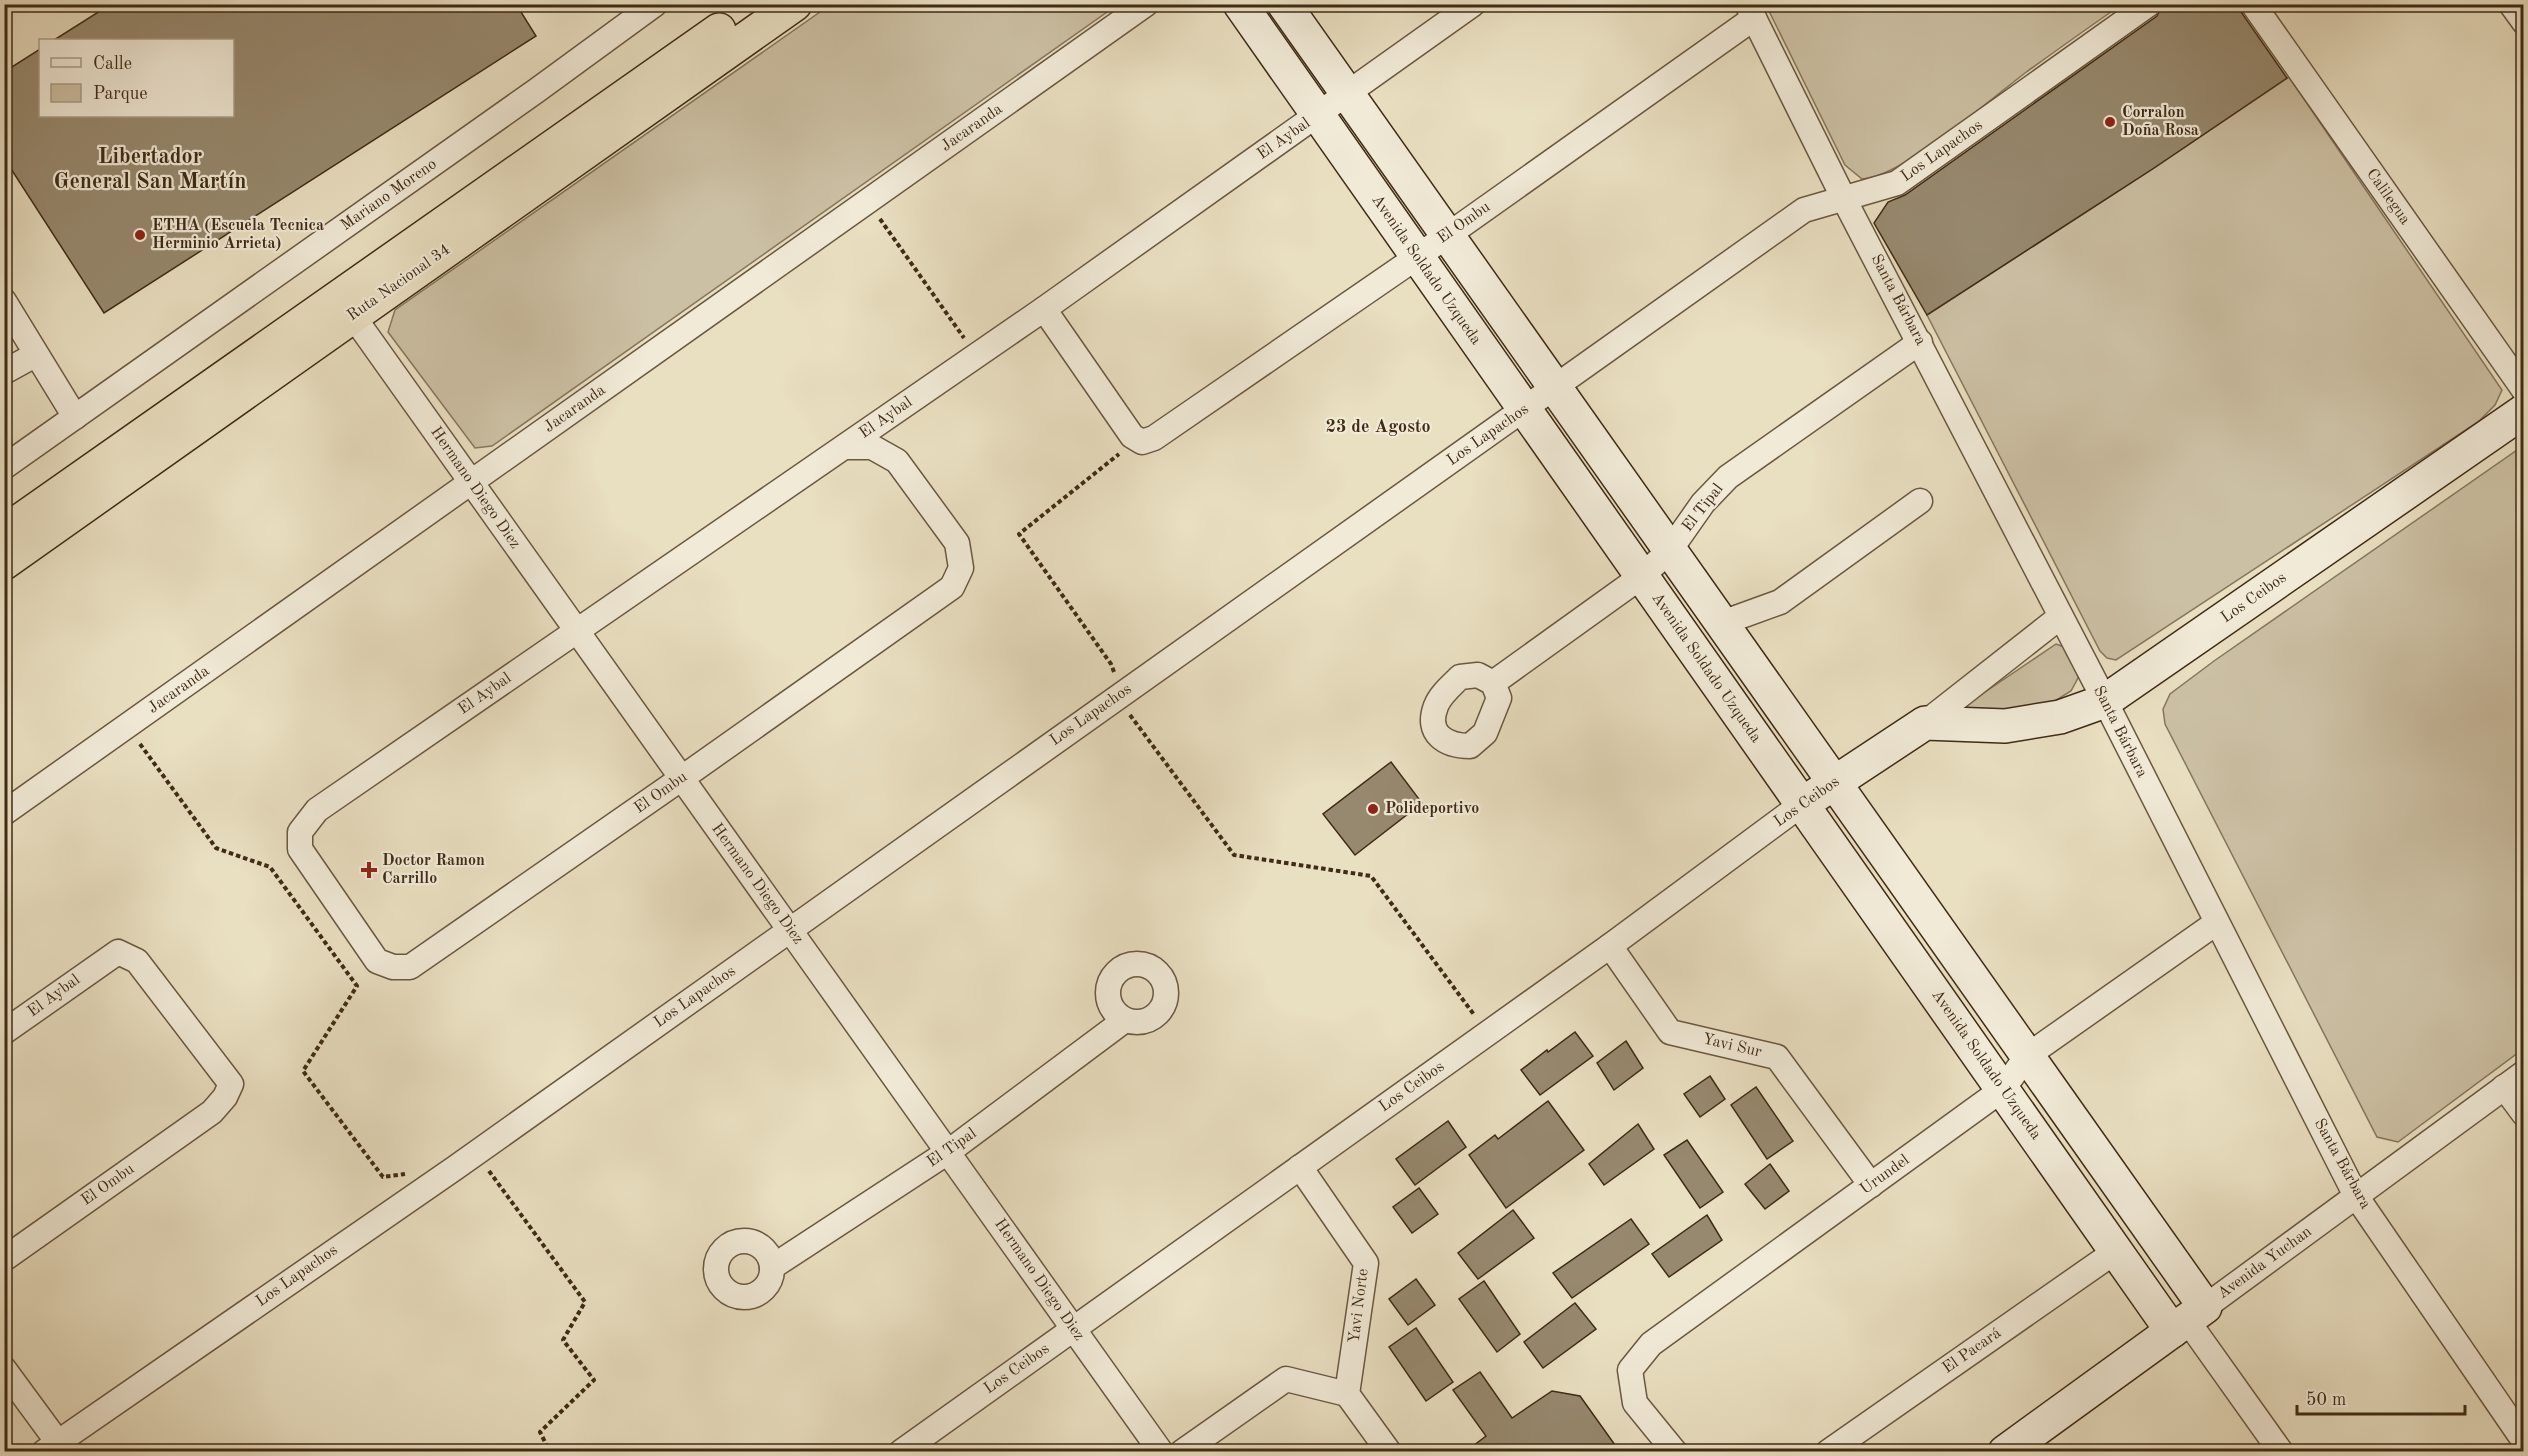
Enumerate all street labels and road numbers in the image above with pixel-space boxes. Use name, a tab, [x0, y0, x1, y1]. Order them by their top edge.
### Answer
street label: Jacaranda	[938, 101, 1006, 155]
street label: El Aybal	[1255, 115, 1313, 163]
street label: Los Lapachos	[1898, 117, 1986, 185]
street label: Mariano Moreno	[338, 156, 440, 234]
street label: Calilegua	[2363, 166, 2413, 228]
street label: Avenida Soldado Uzqueda	[1368, 192, 1484, 348]
street label: El Ombu	[1435, 199, 1494, 247]
street label: Ruta Nacional 34	[345, 242, 453, 324]
street label: Santa Bárbara	[1867, 252, 1929, 348]
street label: Jacaranda	[541, 382, 609, 436]
street label: El Aybal	[857, 394, 915, 442]
street label: Los Lapachos	[1444, 401, 1532, 469]
street label: Hermano Diego Diez	[427, 424, 523, 552]
street label: El Tipal	[1679, 481, 1727, 535]
street label: Los Ceibos	[2218, 570, 2290, 626]
street label: Avenida Soldado Uzqueda	[1648, 590, 1764, 746]
street label: Jacaranda	[145, 663, 213, 717]
street label: El Aybal	[456, 670, 514, 718]
street label: Los Lapachos	[1047, 681, 1135, 749]
street label: Santa Bárbara	[2090, 684, 2150, 780]
street label: El Ombu	[632, 769, 691, 817]
street label: Los Ceibos	[1771, 774, 1843, 830]
street label: Hermano Diego Diez	[708, 821, 806, 947]
street label: Los Lapachos	[651, 963, 739, 1031]
street label: El Aybal	[25, 972, 83, 1020]
street label: Avenida Soldado Uzqueda	[1928, 987, 2044, 1143]
street label: Yavi Sur	[1701, 1031, 1764, 1061]
street label: Los Ceibos	[1376, 1059, 1448, 1115]
street label: Santa Bárbara	[2311, 1116, 2373, 1212]
street label: El Tipal	[924, 1125, 980, 1171]
street label: Urundel	[1858, 1152, 1912, 1198]
street label: El Ombu	[79, 1161, 138, 1209]
street label: Hermano Diego Diez	[991, 1216, 1087, 1344]
street label: Avenida Yuchan	[2215, 1223, 2315, 1302]
street label: Los Lapachos	[253, 1242, 341, 1310]
street label: Yavi Norte	[1346, 1268, 1372, 1344]
street label: El Pacará	[1940, 1325, 2004, 1377]
street label: Los Ceibos	[981, 1341, 1053, 1397]

